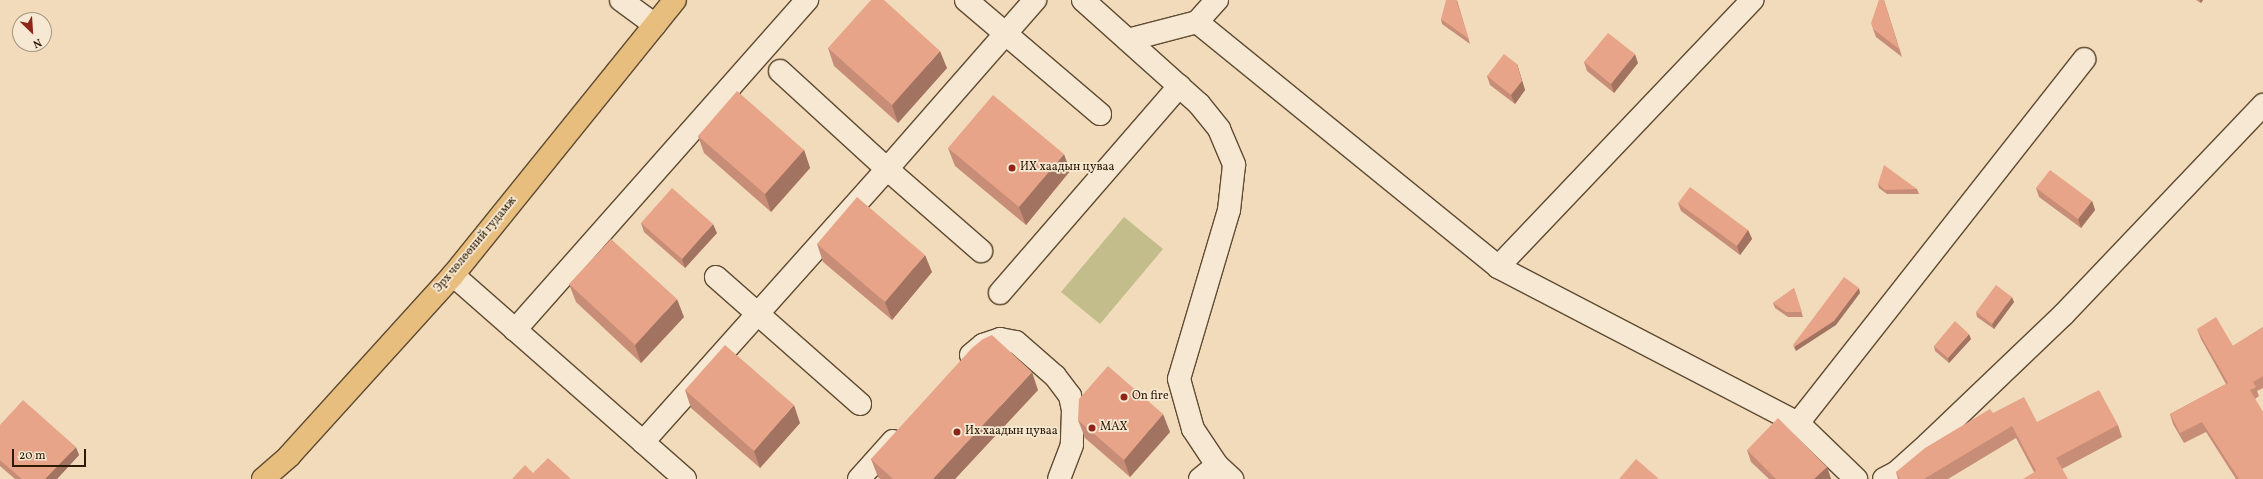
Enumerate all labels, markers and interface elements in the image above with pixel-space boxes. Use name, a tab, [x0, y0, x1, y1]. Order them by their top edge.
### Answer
north arrow	[12, 12, 52, 52]
text: N	[30, 34, 44, 51]
place label: ИХ хаадын цуваа	[1020, 161, 1114, 175]
marker: ИХ хаадын цуваа	[1007, 163, 1017, 173]
street label: Эрх чөлөөний гудамж	[432, 194, 520, 296]
place label: On fire	[1132, 390, 1169, 404]
marker: On fire	[1119, 392, 1129, 402]
place label: МАХ	[1100, 421, 1128, 435]
marker: МАХ	[1087, 423, 1097, 433]
place label: Их хаадын цуваа	[965, 425, 1058, 439]
marker: Их хаадын цуваа	[952, 427, 962, 437]
scale bar	[14, 441, 88, 467]
text: 20 m	[19, 448, 46, 464]

